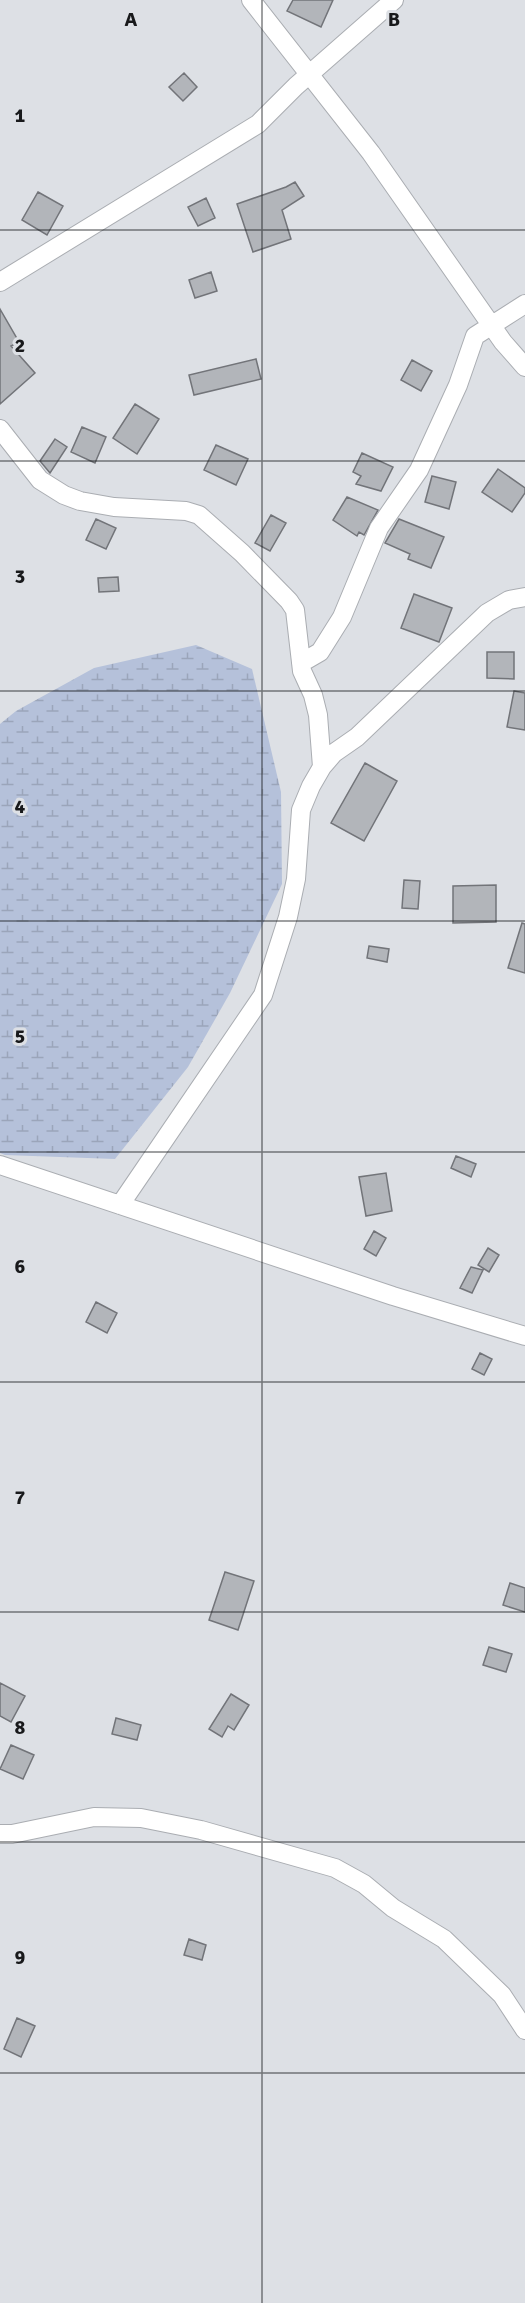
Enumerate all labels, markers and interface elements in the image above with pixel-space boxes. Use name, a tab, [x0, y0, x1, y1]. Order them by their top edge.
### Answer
text: A	[125, 7, 138, 32]
text: B	[388, 7, 400, 32]
text: 1	[15, 103, 26, 128]
text: 2	[15, 333, 25, 358]
text: 3	[15, 564, 25, 589]
text: 4	[15, 794, 26, 819]
text: 5	[15, 1024, 25, 1049]
text: 6	[15, 1254, 26, 1279]
text: 7	[15, 1485, 26, 1510]
text: 8	[15, 1715, 26, 1740]
text: 9	[15, 1945, 26, 1970]

